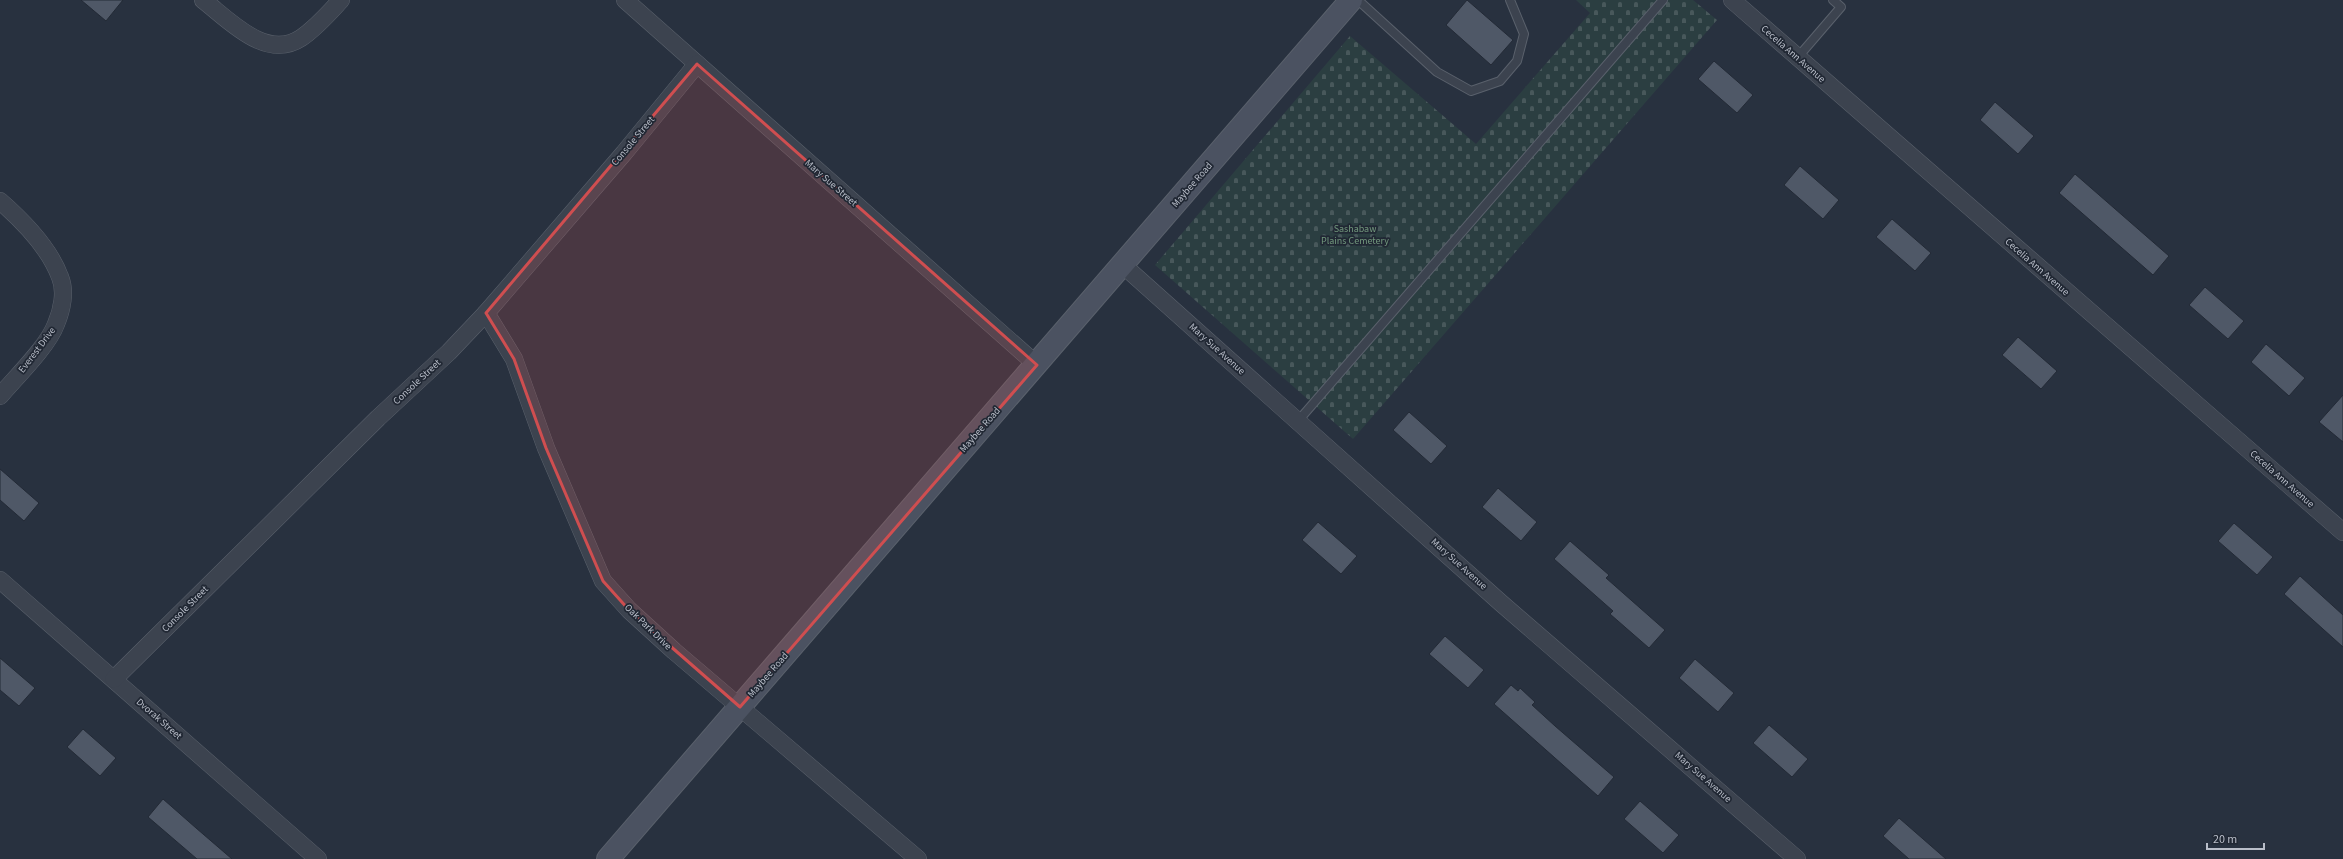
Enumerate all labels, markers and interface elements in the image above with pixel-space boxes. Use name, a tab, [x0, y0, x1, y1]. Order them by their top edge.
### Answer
street label: Cecelia Ann Avenue	[1758, 22, 1828, 86]
street label: Console Street	[608, 113, 658, 169]
street label: Mary Sue Street	[802, 156, 861, 210]
street label: Maybee Road	[1168, 159, 1216, 211]
park label: Sashabaw Plains Cemetery	[1321, 222, 1389, 248]
street label: Cecelia Ann Avenue	[2002, 235, 2072, 299]
street label: Mary Sue Avenue	[1186, 320, 1248, 378]
street label: Everest Drive	[15, 324, 59, 376]
street label: Console Street	[390, 356, 444, 408]
street label: Maybee Road	[956, 404, 1004, 456]
street label: Cecelia Ann Avenue	[2247, 447, 2317, 511]
street label: Mary Sue Avenue	[1428, 535, 1490, 593]
street label: Console Street	[159, 582, 212, 635]
street label: Oak Park Drive	[621, 601, 675, 653]
street label: Maybee Road	[744, 649, 792, 701]
street label: Dvorak Street	[133, 695, 185, 743]
street label: Mary Sue Avenue	[1672, 748, 1735, 806]
scale bar	[2207, 825, 2264, 851]
text: 20 m	[2213, 831, 2237, 848]

